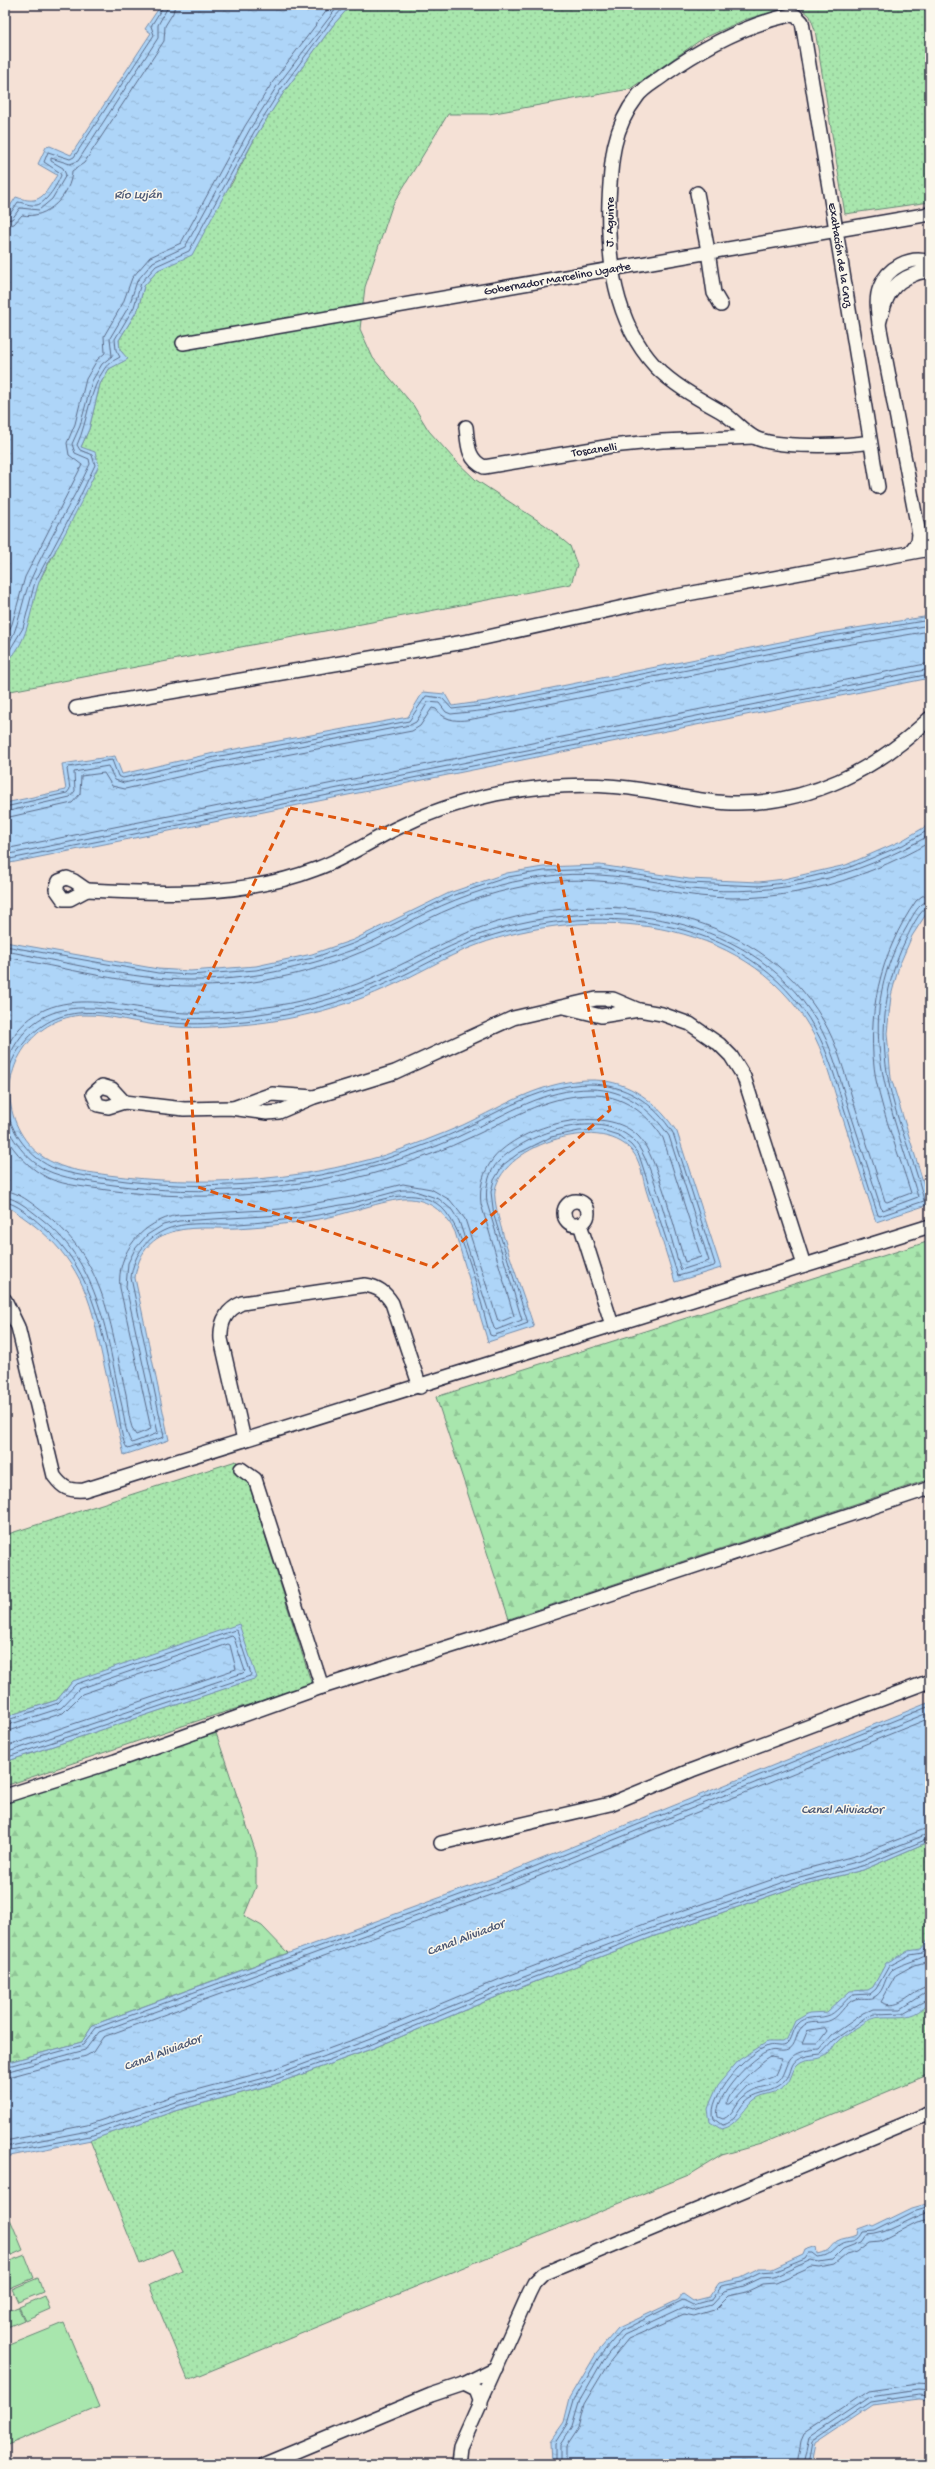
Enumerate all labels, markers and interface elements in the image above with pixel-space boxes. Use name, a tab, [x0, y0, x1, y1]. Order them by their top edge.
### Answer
water label: Río Luján	[114, 188, 163, 203]
street label: J. Aguirre	[604, 196, 618, 247]
street label: Exaltación de la Cruz	[824, 202, 854, 309]
street label: Gobernador Marcelino Ugarte	[483, 260, 633, 300]
street label: Toscanelli	[570, 441, 618, 461]
water label: Canal Aliviador	[801, 1803, 885, 1818]
water label: Canal Aliviador	[425, 1916, 509, 1960]
water label: Canal Aliviador	[122, 2031, 206, 2075]

